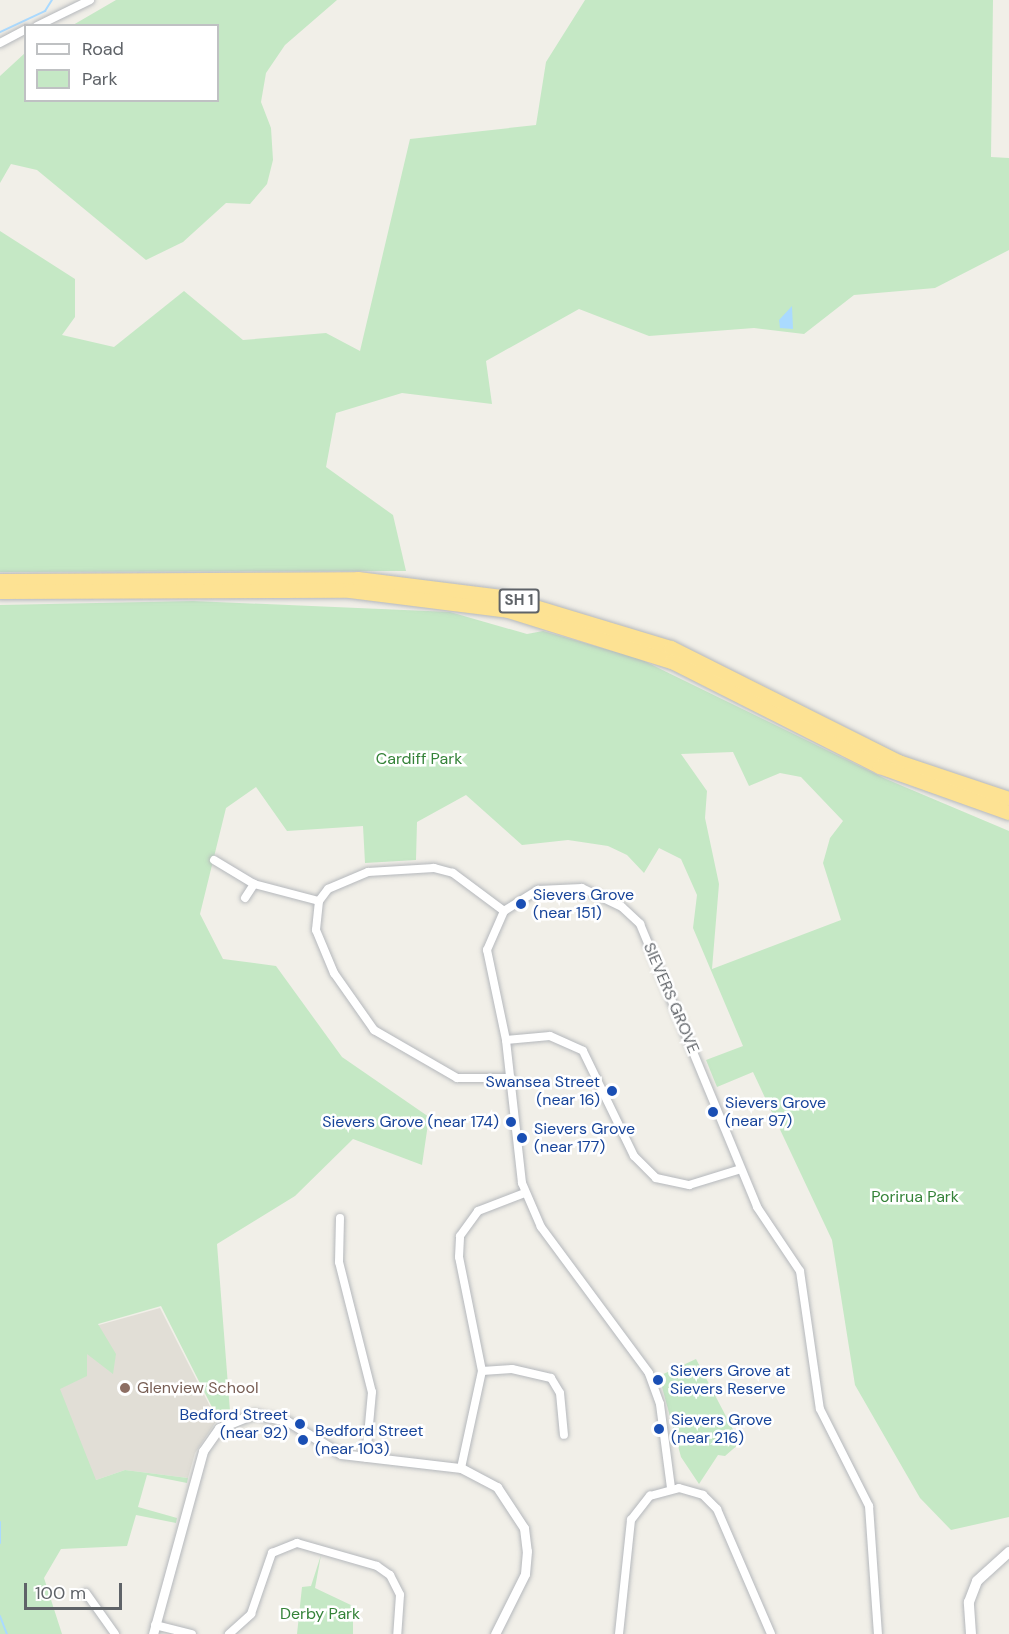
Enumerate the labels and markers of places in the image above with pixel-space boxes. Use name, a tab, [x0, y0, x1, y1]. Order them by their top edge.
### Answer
place label: Sievers Grove (near 151)	[533, 885, 634, 923]
marker: Sievers Grove (near 151)	[514, 897, 528, 911]
place label: Swansea Street (near 16)	[485, 1072, 600, 1110]
marker: Swansea Street (near 16)	[605, 1084, 619, 1098]
place label: Sievers Grove (near 97)	[725, 1093, 826, 1131]
marker: Sievers Grove (near 97)	[706, 1105, 720, 1119]
place label: Sievers Grove (near 174)	[322, 1112, 499, 1132]
marker: Sievers Grove (near 174)	[504, 1115, 518, 1129]
place label: Sievers Grove (near 177)	[534, 1119, 635, 1157]
marker: Sievers Grove (near 177)	[515, 1131, 529, 1145]
place label: Sievers Grove at Sievers Reserve	[670, 1361, 790, 1399]
marker: Sievers Grove at Sievers Reserve	[651, 1373, 665, 1387]
place label: Glenview School	[137, 1378, 258, 1398]
marker: Glenview School	[118, 1381, 132, 1395]
place label: Bedford Street (near 92)	[179, 1405, 288, 1443]
place label: Sievers Grove (near 216)	[671, 1410, 772, 1448]
marker: Bedford Street (near 92)	[293, 1417, 307, 1431]
place label: Bedford Street (near 103)	[315, 1421, 424, 1459]
marker: Sievers Grove (near 216)	[652, 1422, 666, 1436]
marker: Bedford Street (near 103)	[296, 1433, 310, 1447]

